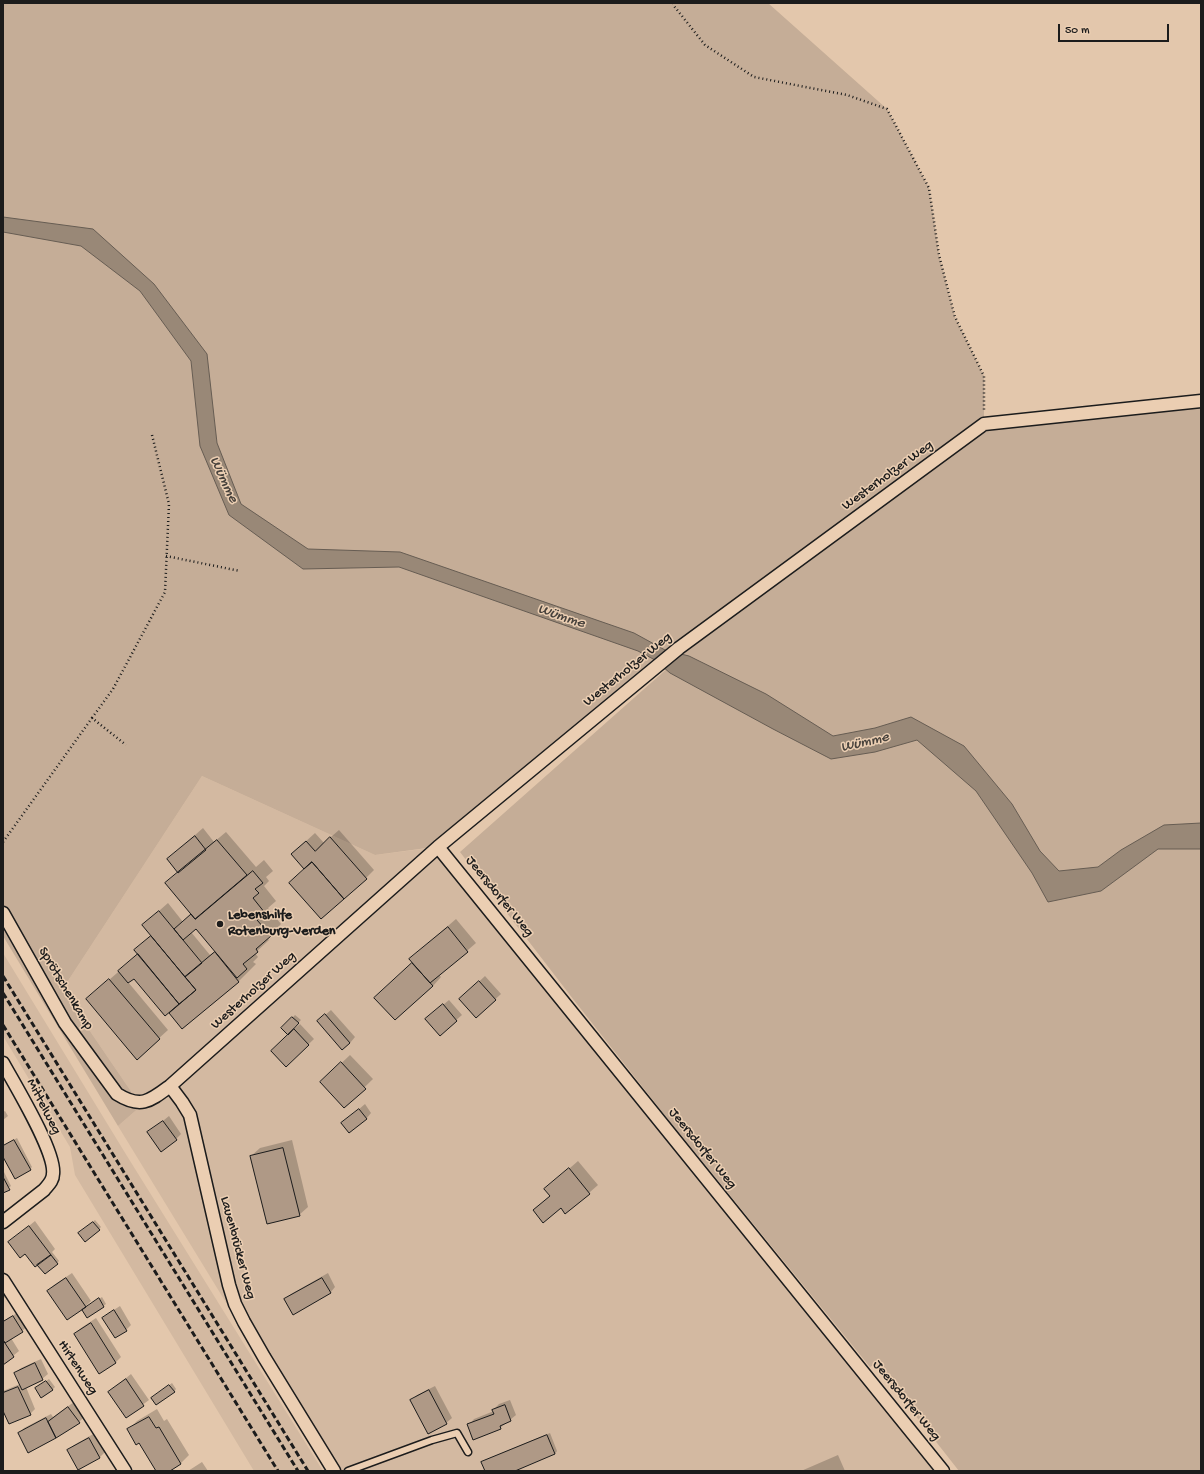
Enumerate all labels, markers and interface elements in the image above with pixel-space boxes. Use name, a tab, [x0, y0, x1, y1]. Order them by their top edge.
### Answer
scale bar	[1060, 16, 1171, 42]
text: 50 m	[1065, 24, 1090, 38]
street label: Westerholzer Weg	[839, 437, 937, 515]
water label: Wümme	[205, 454, 241, 506]
water label: Wümme	[535, 601, 587, 633]
street label: Westerholzer Weg	[580, 629, 676, 711]
water label: Wümme	[839, 729, 891, 757]
street label: Jeersdorfer Weg	[461, 853, 537, 941]
place label: Lebenshilfe Rotenburg-Verden	[228, 908, 336, 940]
marker: Lebenshilfe Rotenburg-Verden	[215, 919, 225, 929]
street label: Sprötschenkamp	[34, 945, 96, 1033]
street label: Westerholzer Weg	[208, 948, 300, 1034]
street label: Mittelweg	[22, 1076, 64, 1138]
street label: Jeersdorfer Weg	[664, 1105, 740, 1193]
street label: Lauenbrücker Weg	[215, 1195, 259, 1301]
street label: Hirtenweg	[53, 1338, 101, 1398]
street label: Jeersdorfer Weg	[868, 1357, 944, 1445]

